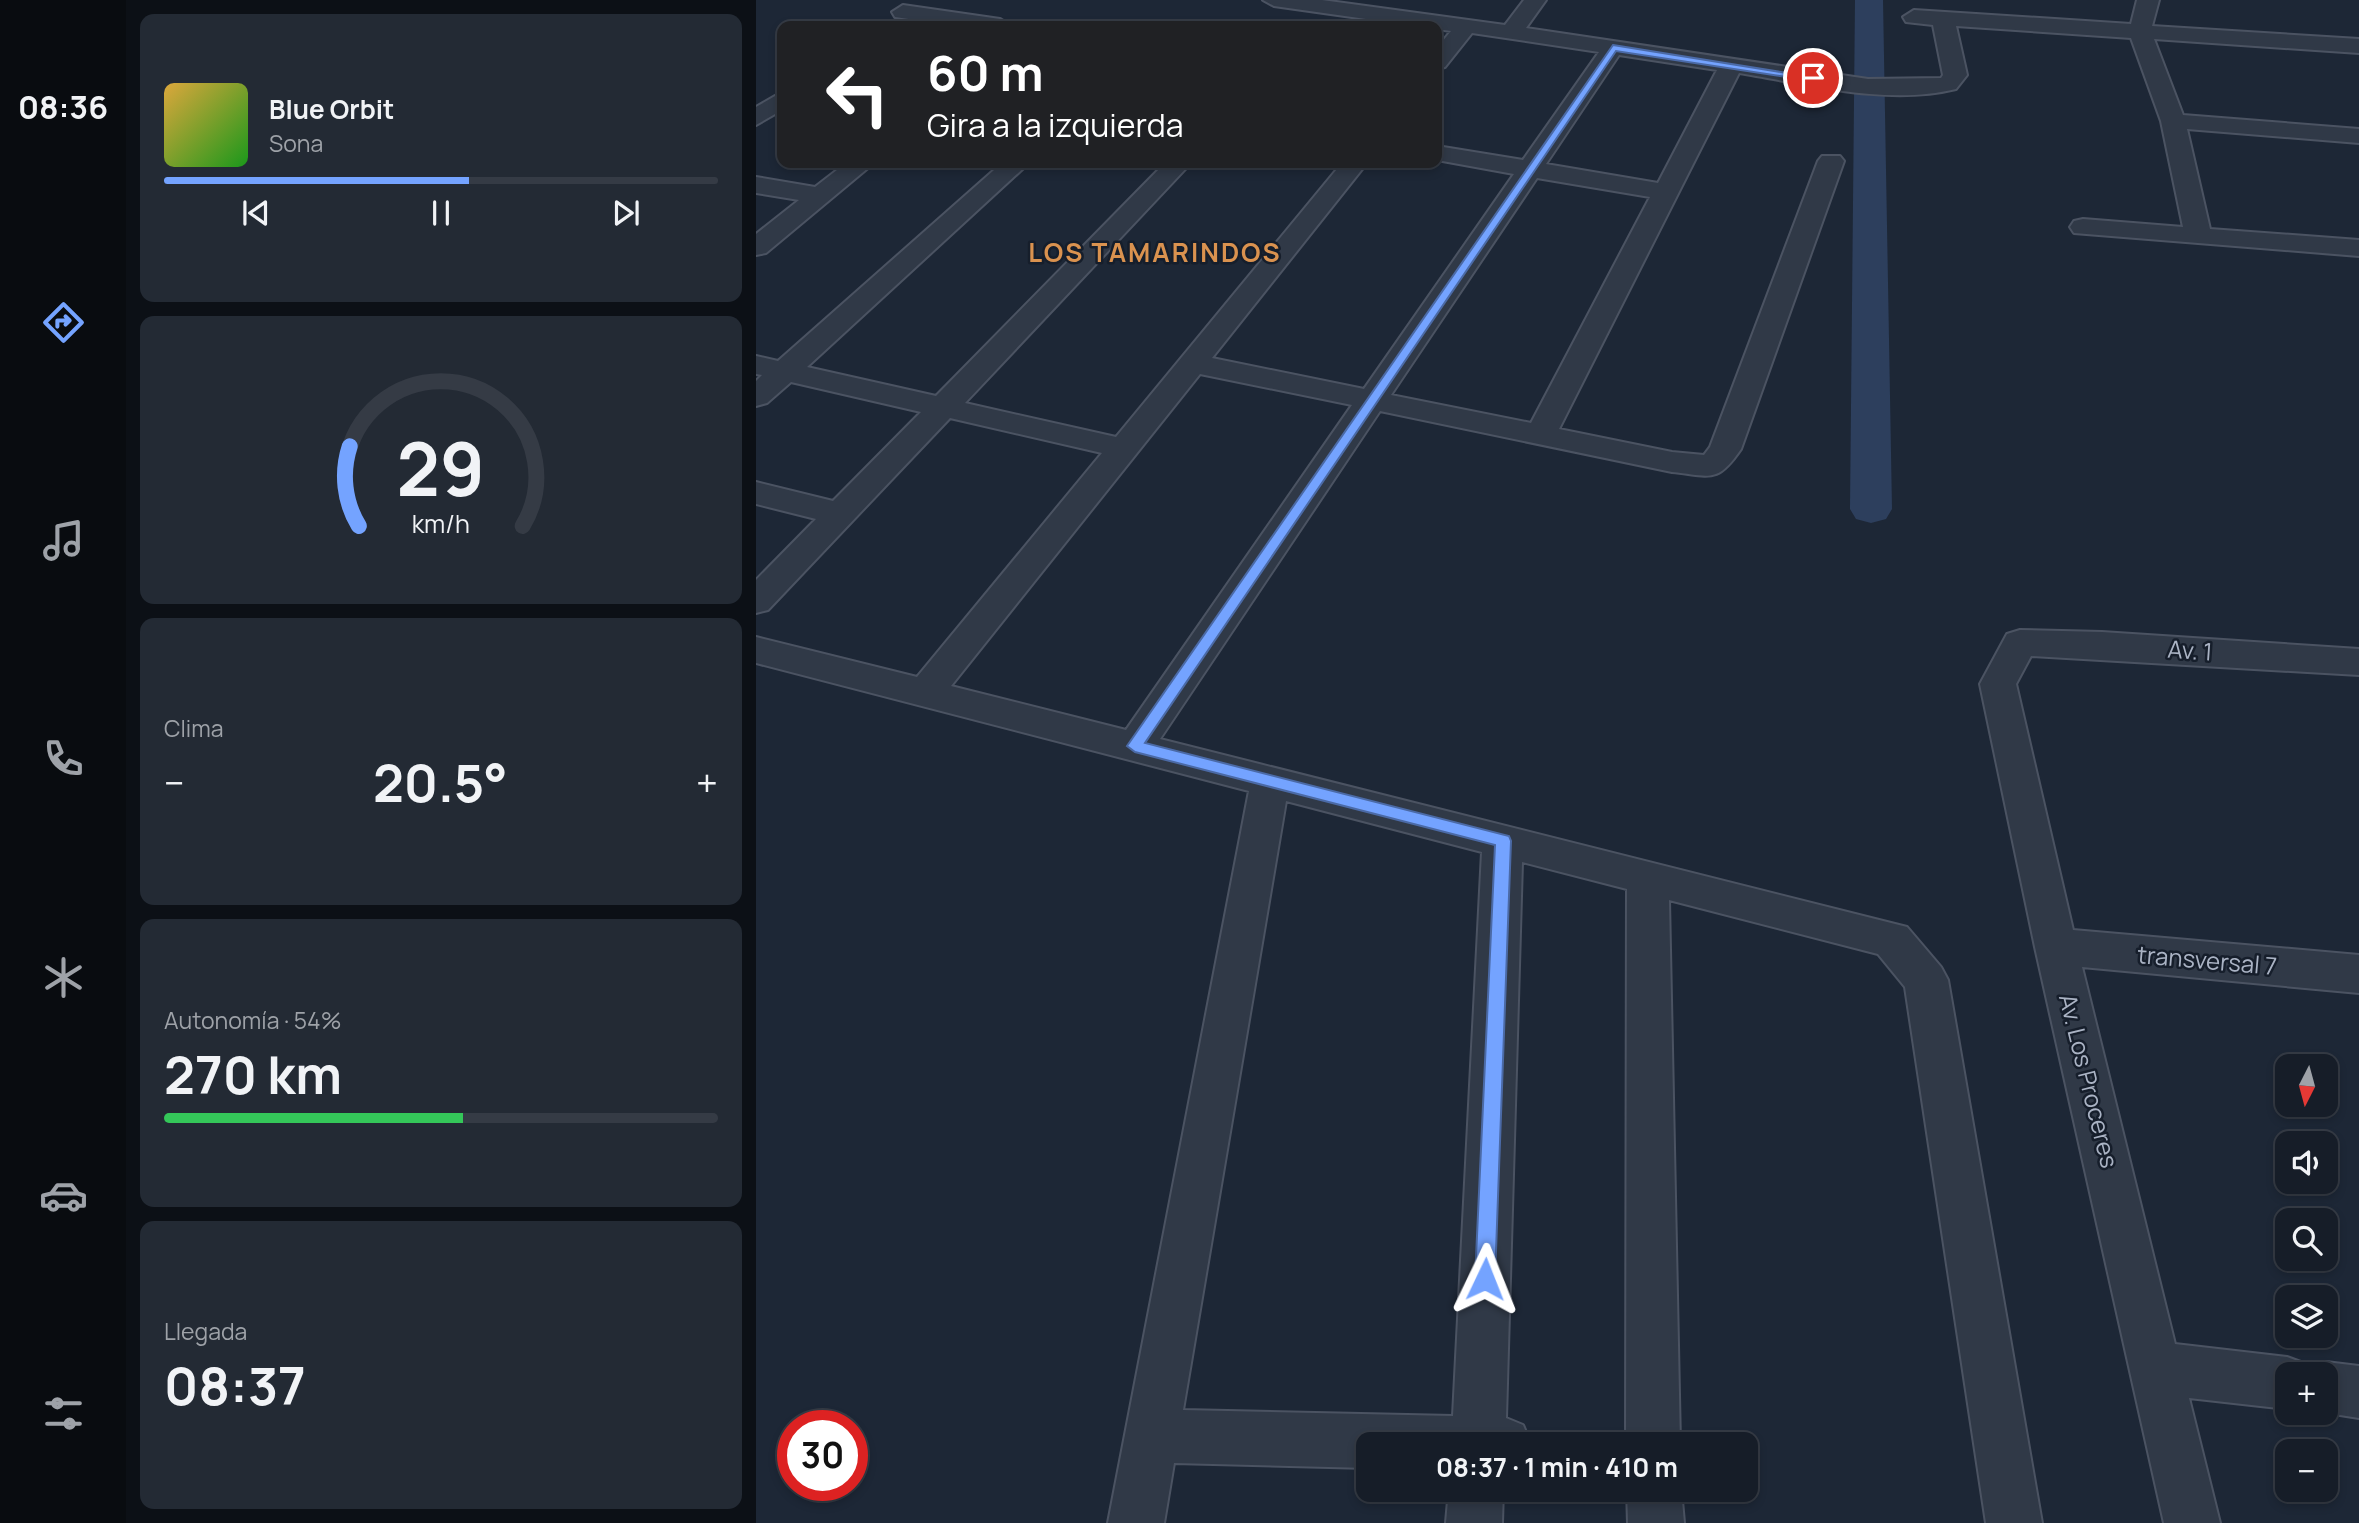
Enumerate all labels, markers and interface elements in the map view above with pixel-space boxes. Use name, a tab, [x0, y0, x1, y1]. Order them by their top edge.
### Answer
text: 60 m	[927, 39, 1044, 106]
pin	[1783, 48, 1843, 108]
icon: left	[812, 49, 903, 140]
icon: arrive	[1794, 59, 1832, 97]
text: 08:36	[18, 85, 108, 129]
text: Blue Orbit	[269, 91, 394, 127]
text: Gira a la izquierda	[927, 103, 1183, 147]
text: Sona	[269, 127, 323, 159]
icon: previous	[237, 194, 275, 232]
icon: pause	[422, 194, 460, 232]
icon: next	[607, 194, 645, 232]
district label: LOS TAMARINDOS	[1028, 234, 1282, 270]
icon: directions	[39, 298, 88, 347]
text: 29	[397, 418, 485, 518]
text: km/h	[412, 505, 470, 540]
icon: music	[39, 516, 88, 565]
street label: Av. 1	[2167, 631, 2214, 668]
text: Clima	[164, 712, 223, 744]
icon: phone	[39, 734, 88, 783]
text: 20.5°	[373, 747, 508, 818]
text: −	[164, 756, 185, 808]
text: +	[696, 756, 718, 808]
street label: transversal 7	[2136, 937, 2278, 982]
icon: climate	[39, 953, 88, 1002]
street label: Av. Los Proceres	[2052, 990, 2127, 1171]
text: Autonomía · 54%	[164, 1004, 341, 1036]
text: 270 km	[164, 1039, 342, 1110]
north arrow	[2275, 1054, 2338, 1116]
map controls	[2275, 1054, 2338, 1502]
button: sound	[2275, 1131, 2338, 1194]
icon: car	[39, 1171, 88, 1220]
button: search	[2275, 1208, 2338, 1271]
position arrow	[1448, 1242, 1522, 1316]
button: layers	[2275, 1285, 2338, 1348]
text: Llegada	[164, 1315, 247, 1347]
text: 08:37	[164, 1350, 306, 1421]
button: +	[2275, 1362, 2338, 1425]
icon: filters	[39, 1389, 88, 1438]
speed limit sign: 30	[777, 1410, 868, 1501]
button: −	[2275, 1439, 2338, 1502]
text: 08:37 · 1 min · 410 m	[1436, 1449, 1678, 1485]

